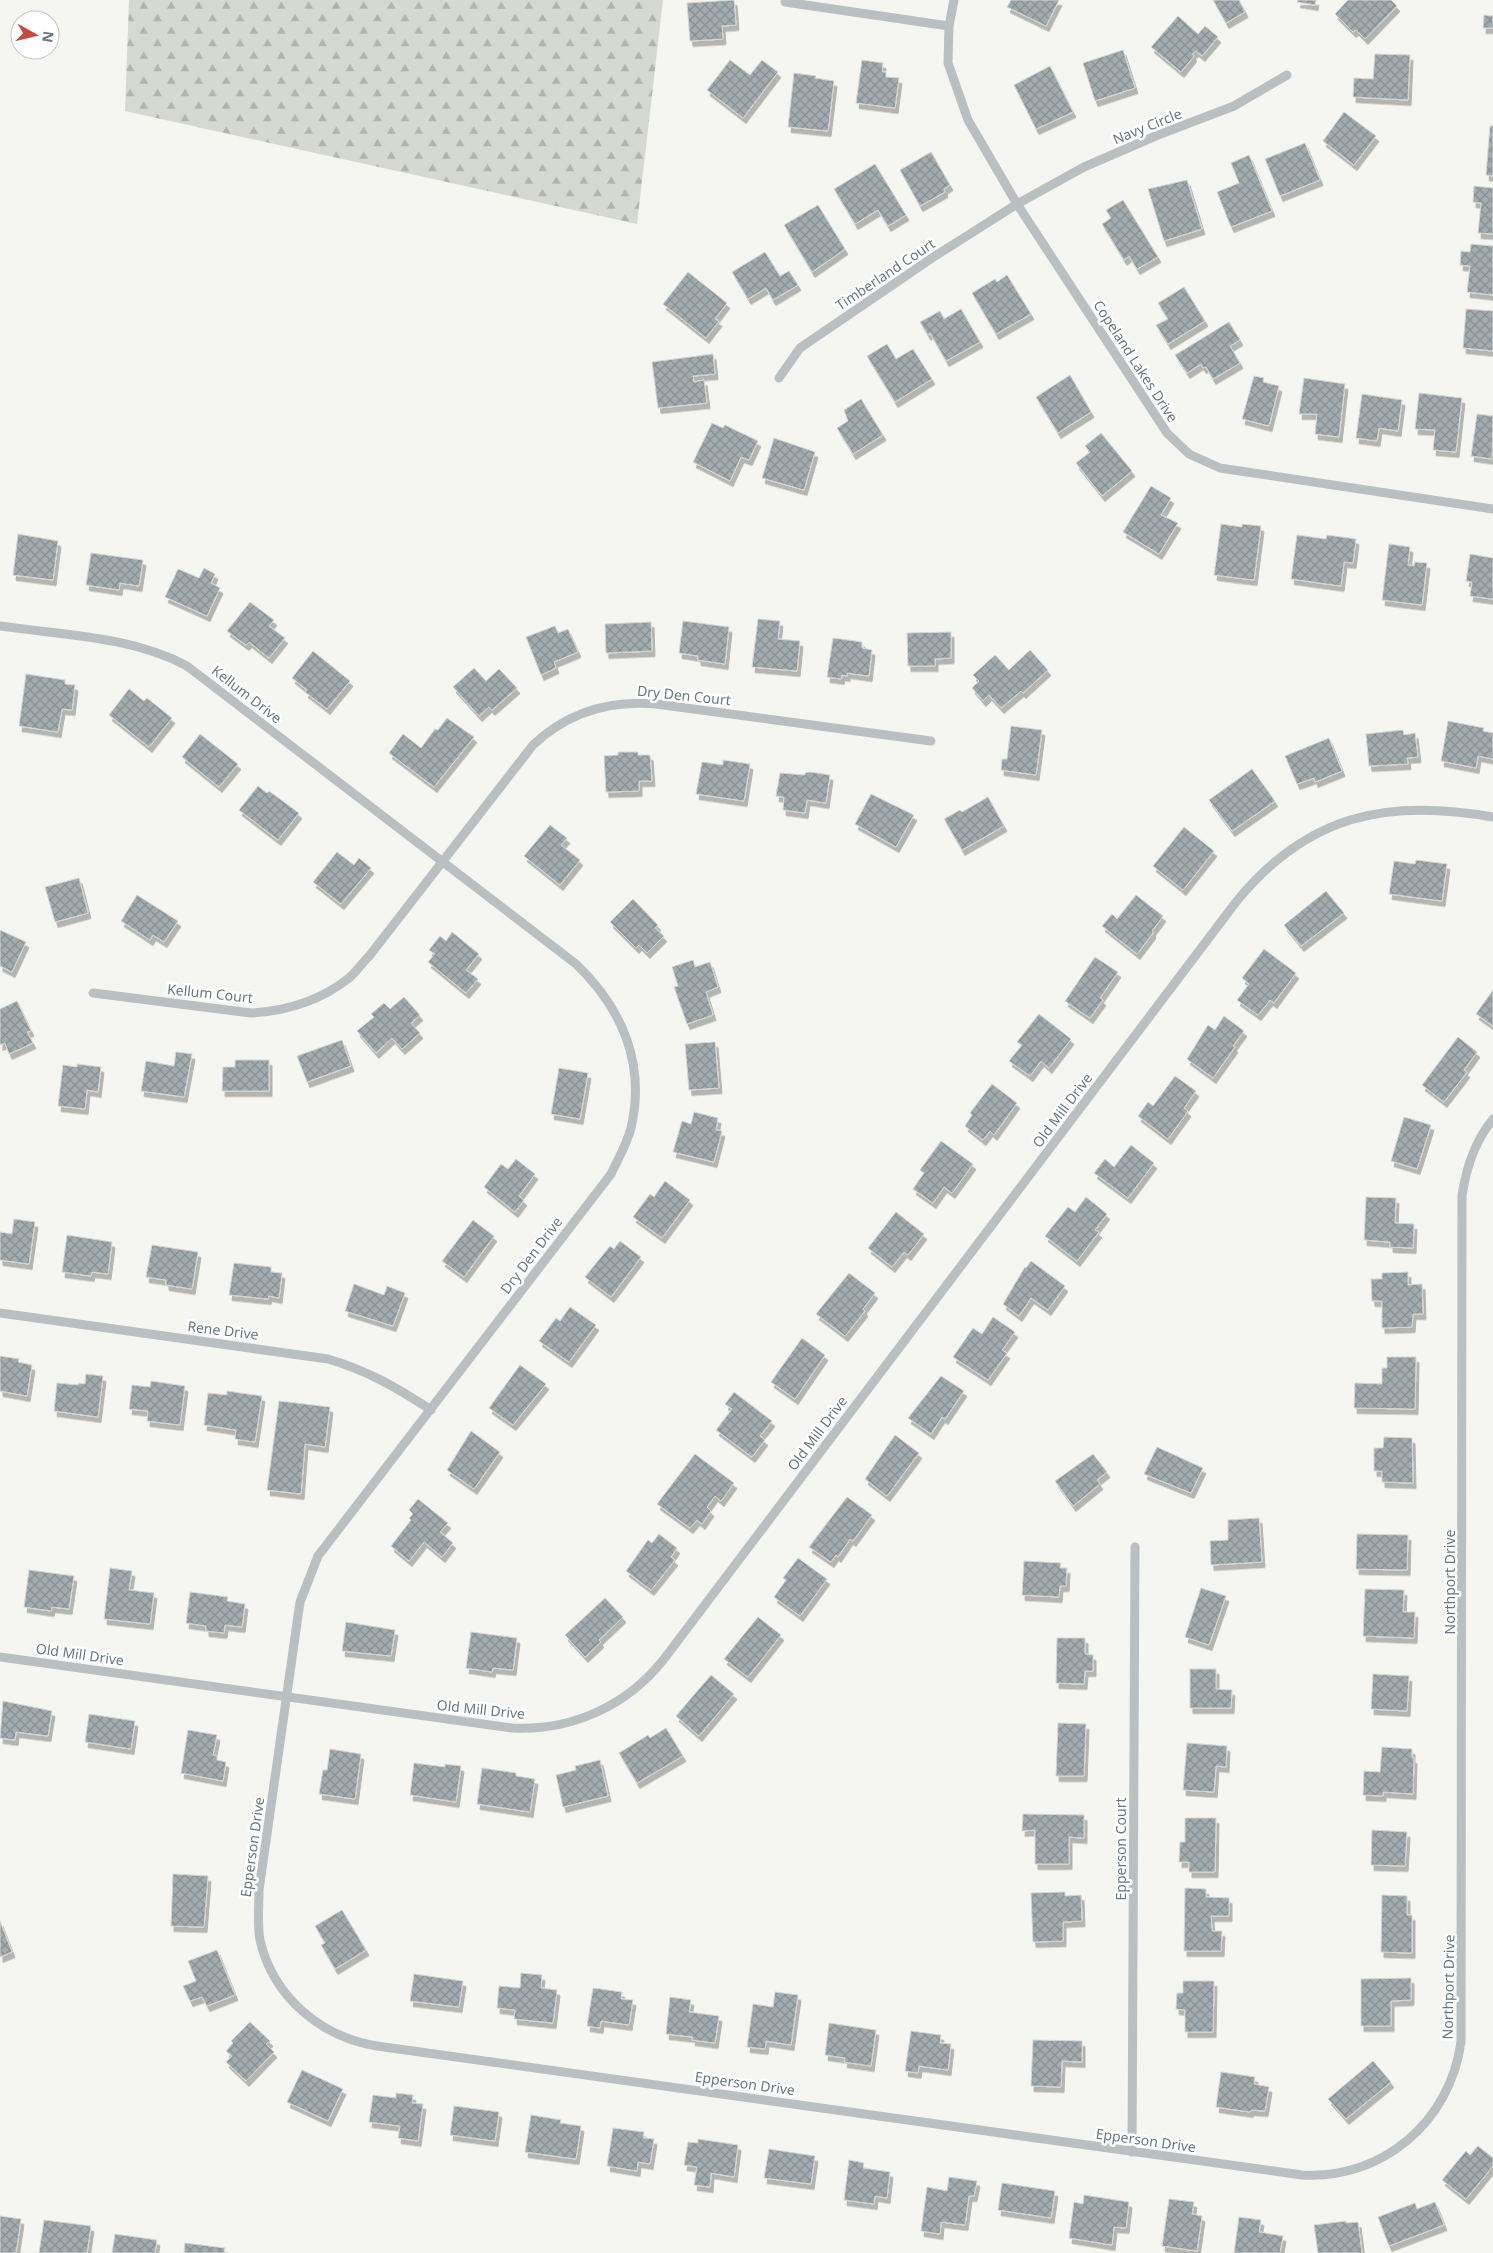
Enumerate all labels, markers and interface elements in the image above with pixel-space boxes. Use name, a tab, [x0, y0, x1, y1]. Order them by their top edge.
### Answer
north arrow	[10, 10, 60, 60]
text: N	[38, 30, 59, 44]
street label: Navy Circle	[1110, 104, 1184, 148]
street label: Timberland Court	[832, 234, 938, 314]
street label: Copeland Lakes Drive	[1089, 296, 1183, 426]
street label: Kellum Drive	[208, 661, 286, 727]
street label: Dry Den Court	[636, 681, 732, 709]
street label: Kellum Court	[166, 979, 254, 1007]
street label: Old Mill Drive	[1028, 1069, 1096, 1151]
street label: Dry Den Drive	[496, 1213, 566, 1297]
street label: Rene Drive	[186, 1316, 260, 1344]
street label: Old Mill Drive	[783, 1392, 851, 1474]
street label: Northport Drive	[1440, 1530, 1459, 1634]
street label: Old Mill Drive	[35, 1638, 125, 1670]
street label: Old Mill Drive	[436, 1695, 526, 1723]
street label: Epperson Drive	[236, 1796, 268, 1898]
street label: Epperson Court	[1111, 1798, 1130, 1900]
street label: Northport Drive	[1438, 1934, 1458, 2040]
street label: Epperson Drive	[694, 2067, 796, 2099]
street label: Epperson Drive	[1095, 2124, 1197, 2156]

